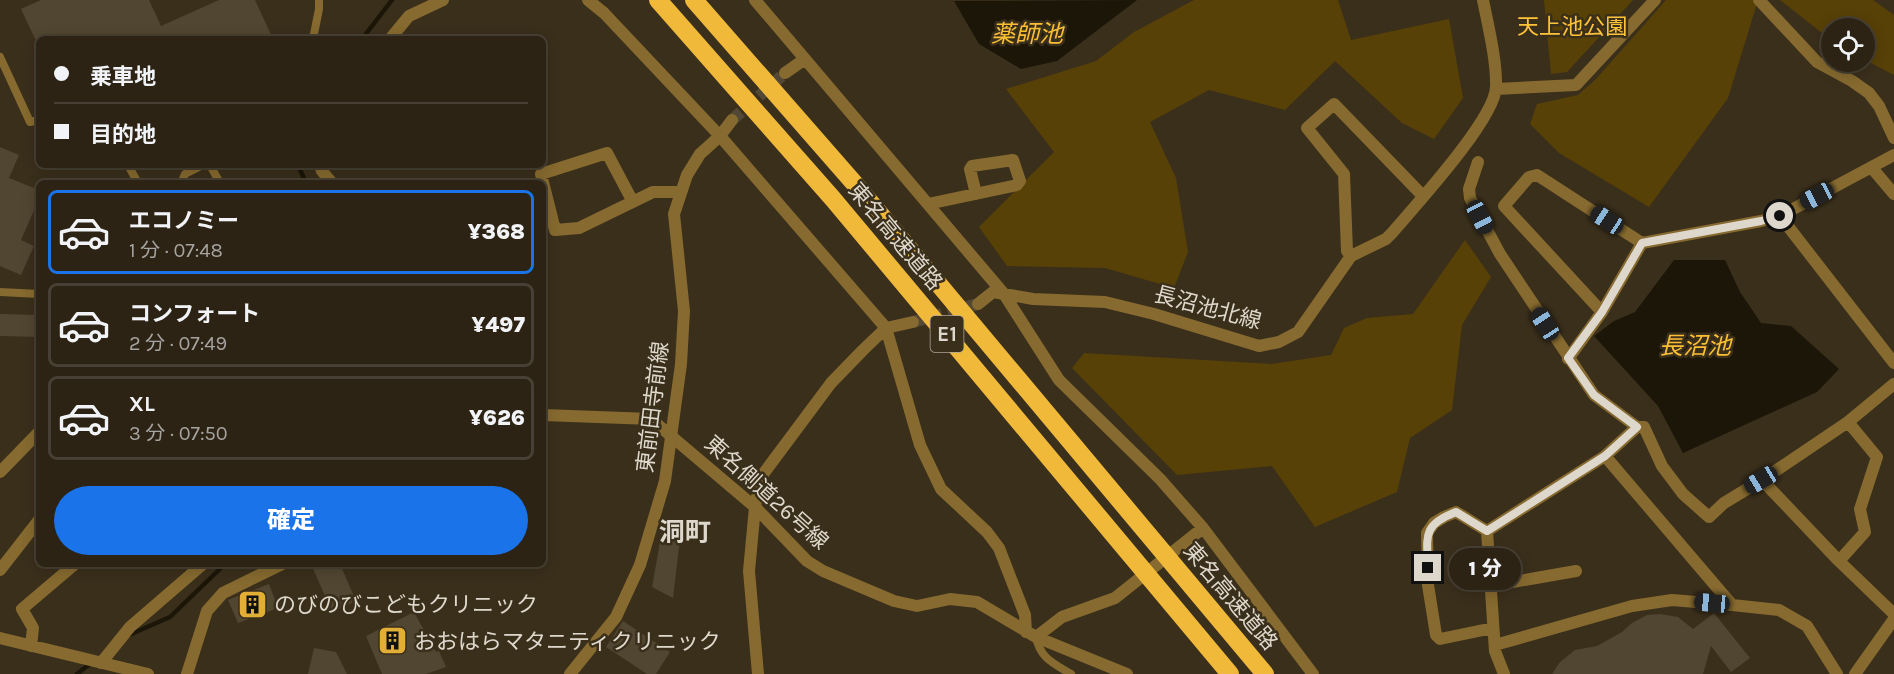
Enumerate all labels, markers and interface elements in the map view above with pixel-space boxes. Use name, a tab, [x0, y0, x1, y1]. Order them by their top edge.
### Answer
park label: 天上池公園	[1517, 14, 1627, 40]
map controls	[1821, 18, 1875, 72]
button: locate	[1821, 18, 1875, 72]
water label: 薬師池	[991, 20, 1065, 48]
text: 乗車地	[90, 64, 156, 90]
text: 目的地	[90, 122, 156, 148]
street label: 東名高速道路	[843, 178, 948, 296]
car	[1797, 180, 1837, 212]
car	[1464, 197, 1496, 237]
route start	[1766, 202, 1793, 229]
car	[1587, 203, 1627, 237]
icon: car	[57, 205, 111, 259]
text: エコノミー	[129, 208, 239, 234]
text: ¥368	[468, 219, 525, 245]
text: 1 分 · 07:48	[129, 239, 223, 262]
street label: 長沼池北線	[1151, 281, 1264, 335]
icon: car	[57, 298, 111, 352]
text: コンフォート	[129, 301, 260, 327]
car	[1528, 304, 1562, 344]
text: ¥497	[472, 312, 525, 338]
road number: E1	[930, 316, 964, 352]
text: 2 分 · 07:49	[129, 332, 227, 355]
water label: 長沼池	[1659, 332, 1733, 360]
street label: 東前田寺前線	[632, 340, 674, 474]
icon: car	[57, 391, 111, 445]
text: XL	[129, 391, 155, 417]
text: ¥626	[469, 405, 525, 431]
text: 3 分 · 07:50	[129, 422, 228, 445]
street label: 東名側道26号線	[699, 430, 833, 555]
car	[1741, 463, 1781, 497]
button: 確定	[54, 486, 528, 555]
district label: 洞町	[659, 517, 711, 548]
street label: 東名高速道路	[1178, 538, 1283, 656]
callout: 1 分	[1449, 547, 1521, 589]
route end	[1414, 554, 1441, 581]
text: 1 分	[1468, 557, 1502, 580]
building icon: のびのびこどもクリニック	[237, 588, 269, 620]
place label: のびのびこどもクリニック	[274, 592, 538, 618]
car	[1693, 592, 1731, 614]
building icon: おおはらマタニティクリニック	[377, 625, 409, 657]
place label: おおはらマタニティクリニック	[414, 629, 721, 655]

